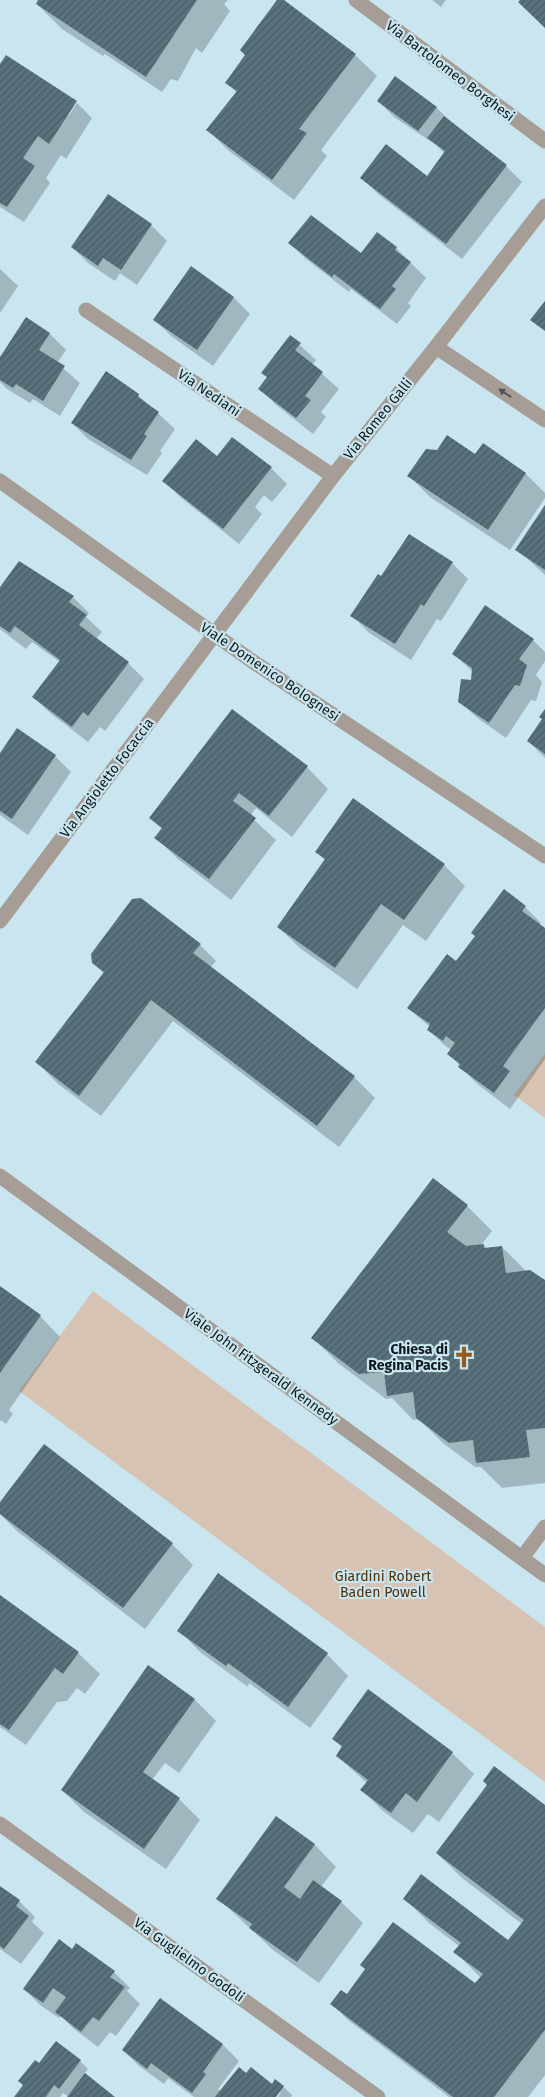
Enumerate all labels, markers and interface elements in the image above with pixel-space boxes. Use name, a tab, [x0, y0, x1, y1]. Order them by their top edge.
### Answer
street label: Via Bartolomeo Borghesi	[382, 17, 518, 125]
street label: Via Nediani	[174, 366, 244, 420]
street label: Via Romeo Galli	[340, 375, 416, 463]
one-way arrow	[498, 388, 511, 398]
street label: Viale Domenico Bolognesi	[197, 619, 343, 725]
street label: Via Angioletto Focaccia	[56, 715, 158, 841]
street label: Viale John Fitzgerald Kennedy	[180, 1305, 342, 1429]
place label: Chiesa di Regina Pacis	[368, 1341, 448, 1374]
church icon: Chiesa di Regina Pacis	[451, 1344, 477, 1370]
park label: Giardini Robert Baden Powell	[335, 1568, 432, 1601]
street label: Via Guglielmo Godoli	[130, 1914, 248, 2006]

